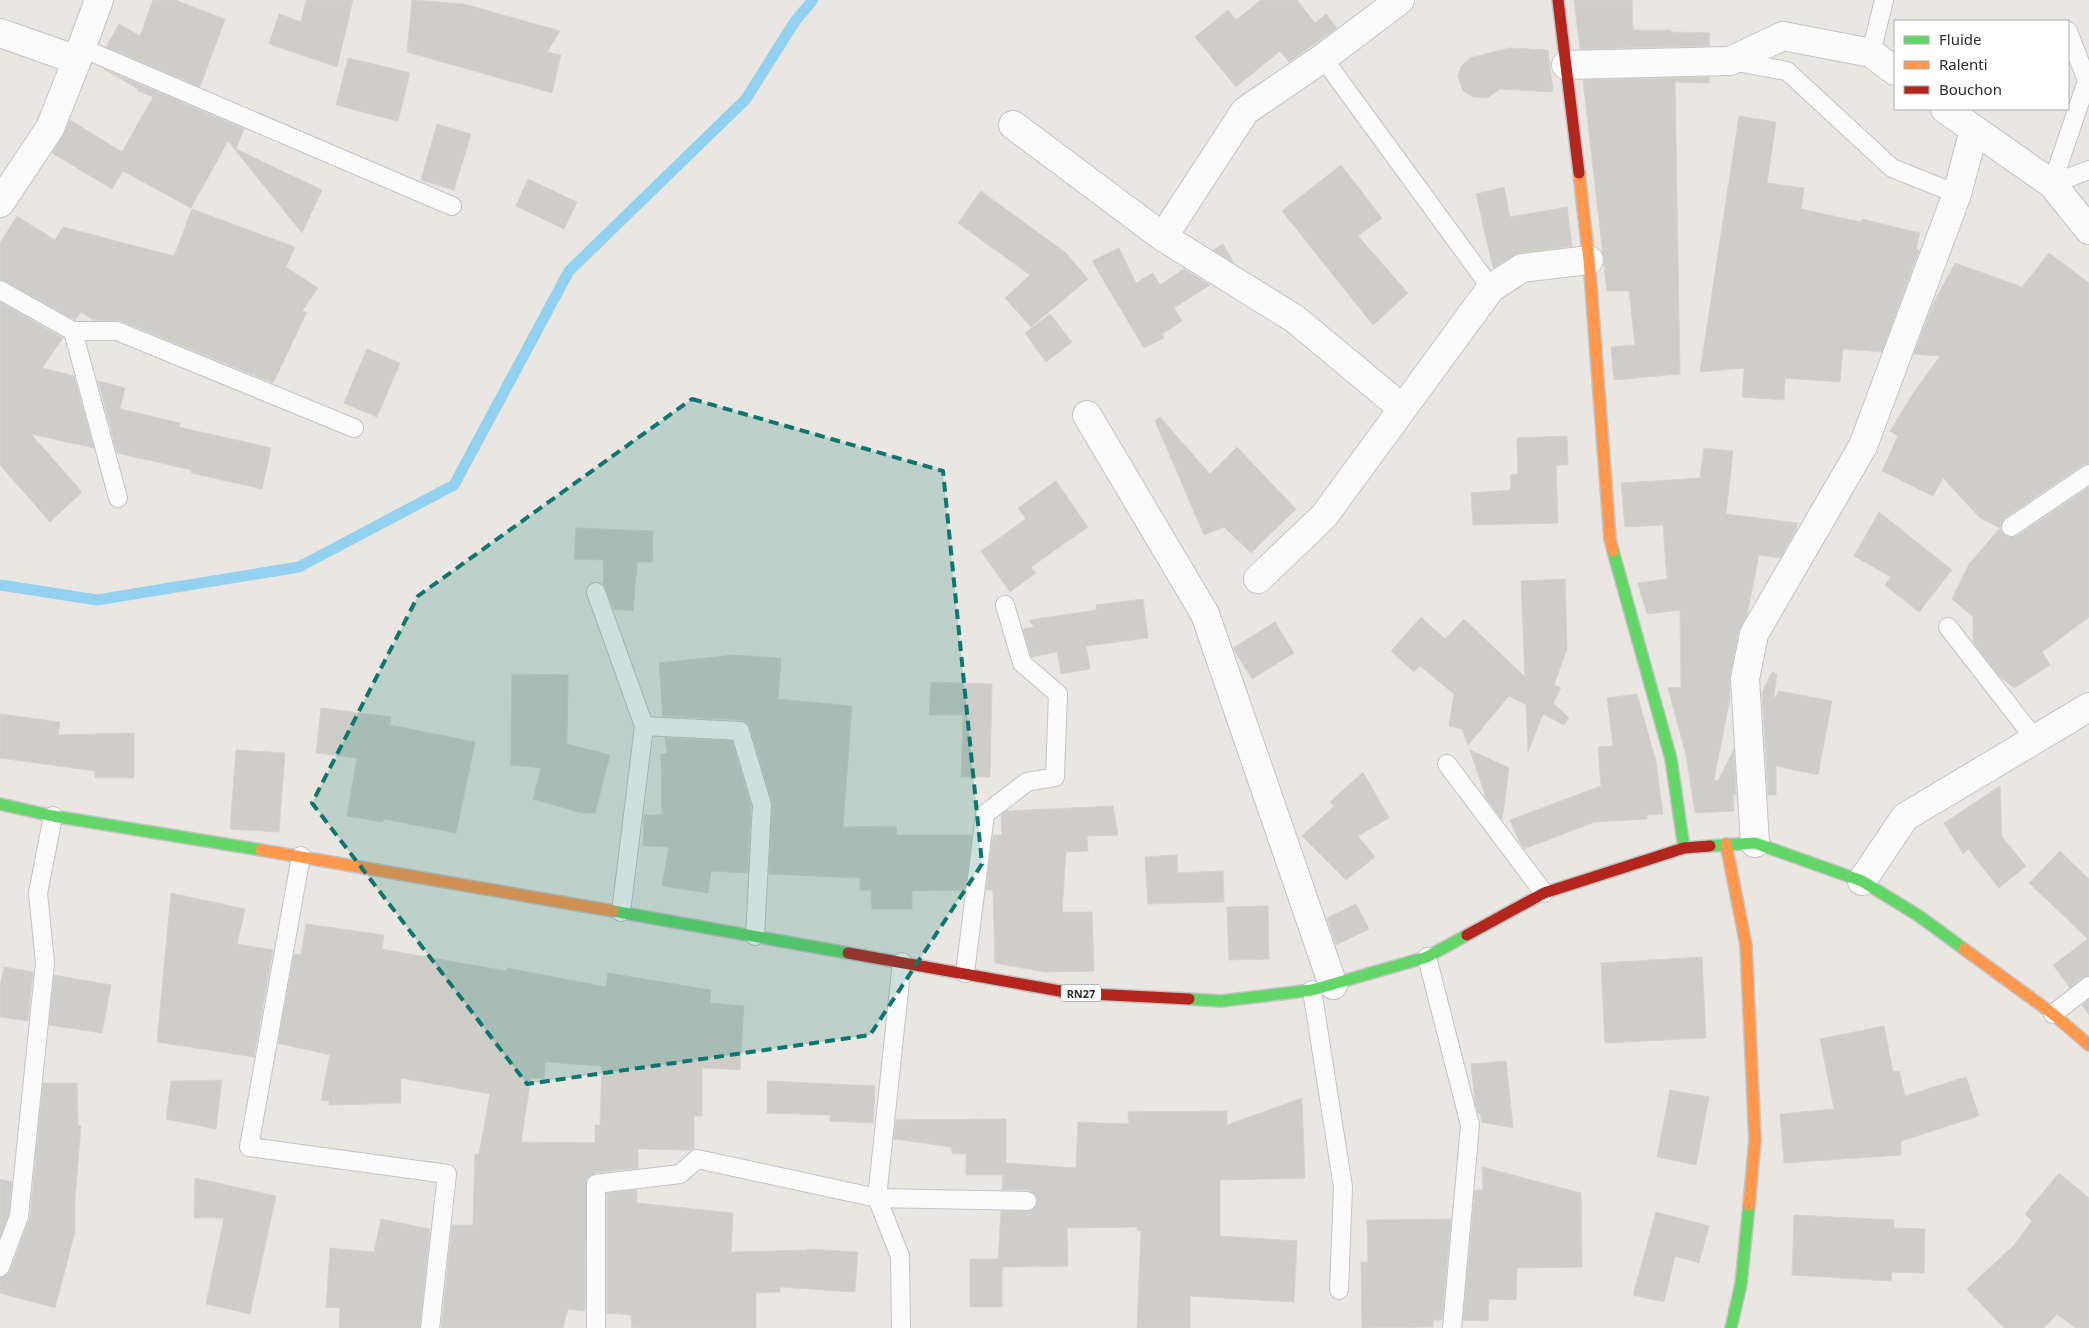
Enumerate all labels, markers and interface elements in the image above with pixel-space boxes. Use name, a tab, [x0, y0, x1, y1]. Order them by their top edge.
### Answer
legend	[1894, 20, 2069, 110]
text: Fluide	[1939, 29, 1981, 49]
text: Ralenti	[1939, 54, 1988, 74]
text: Bouchon	[1939, 79, 2002, 99]
road number: RN27	[1061, 984, 1101, 1001]

